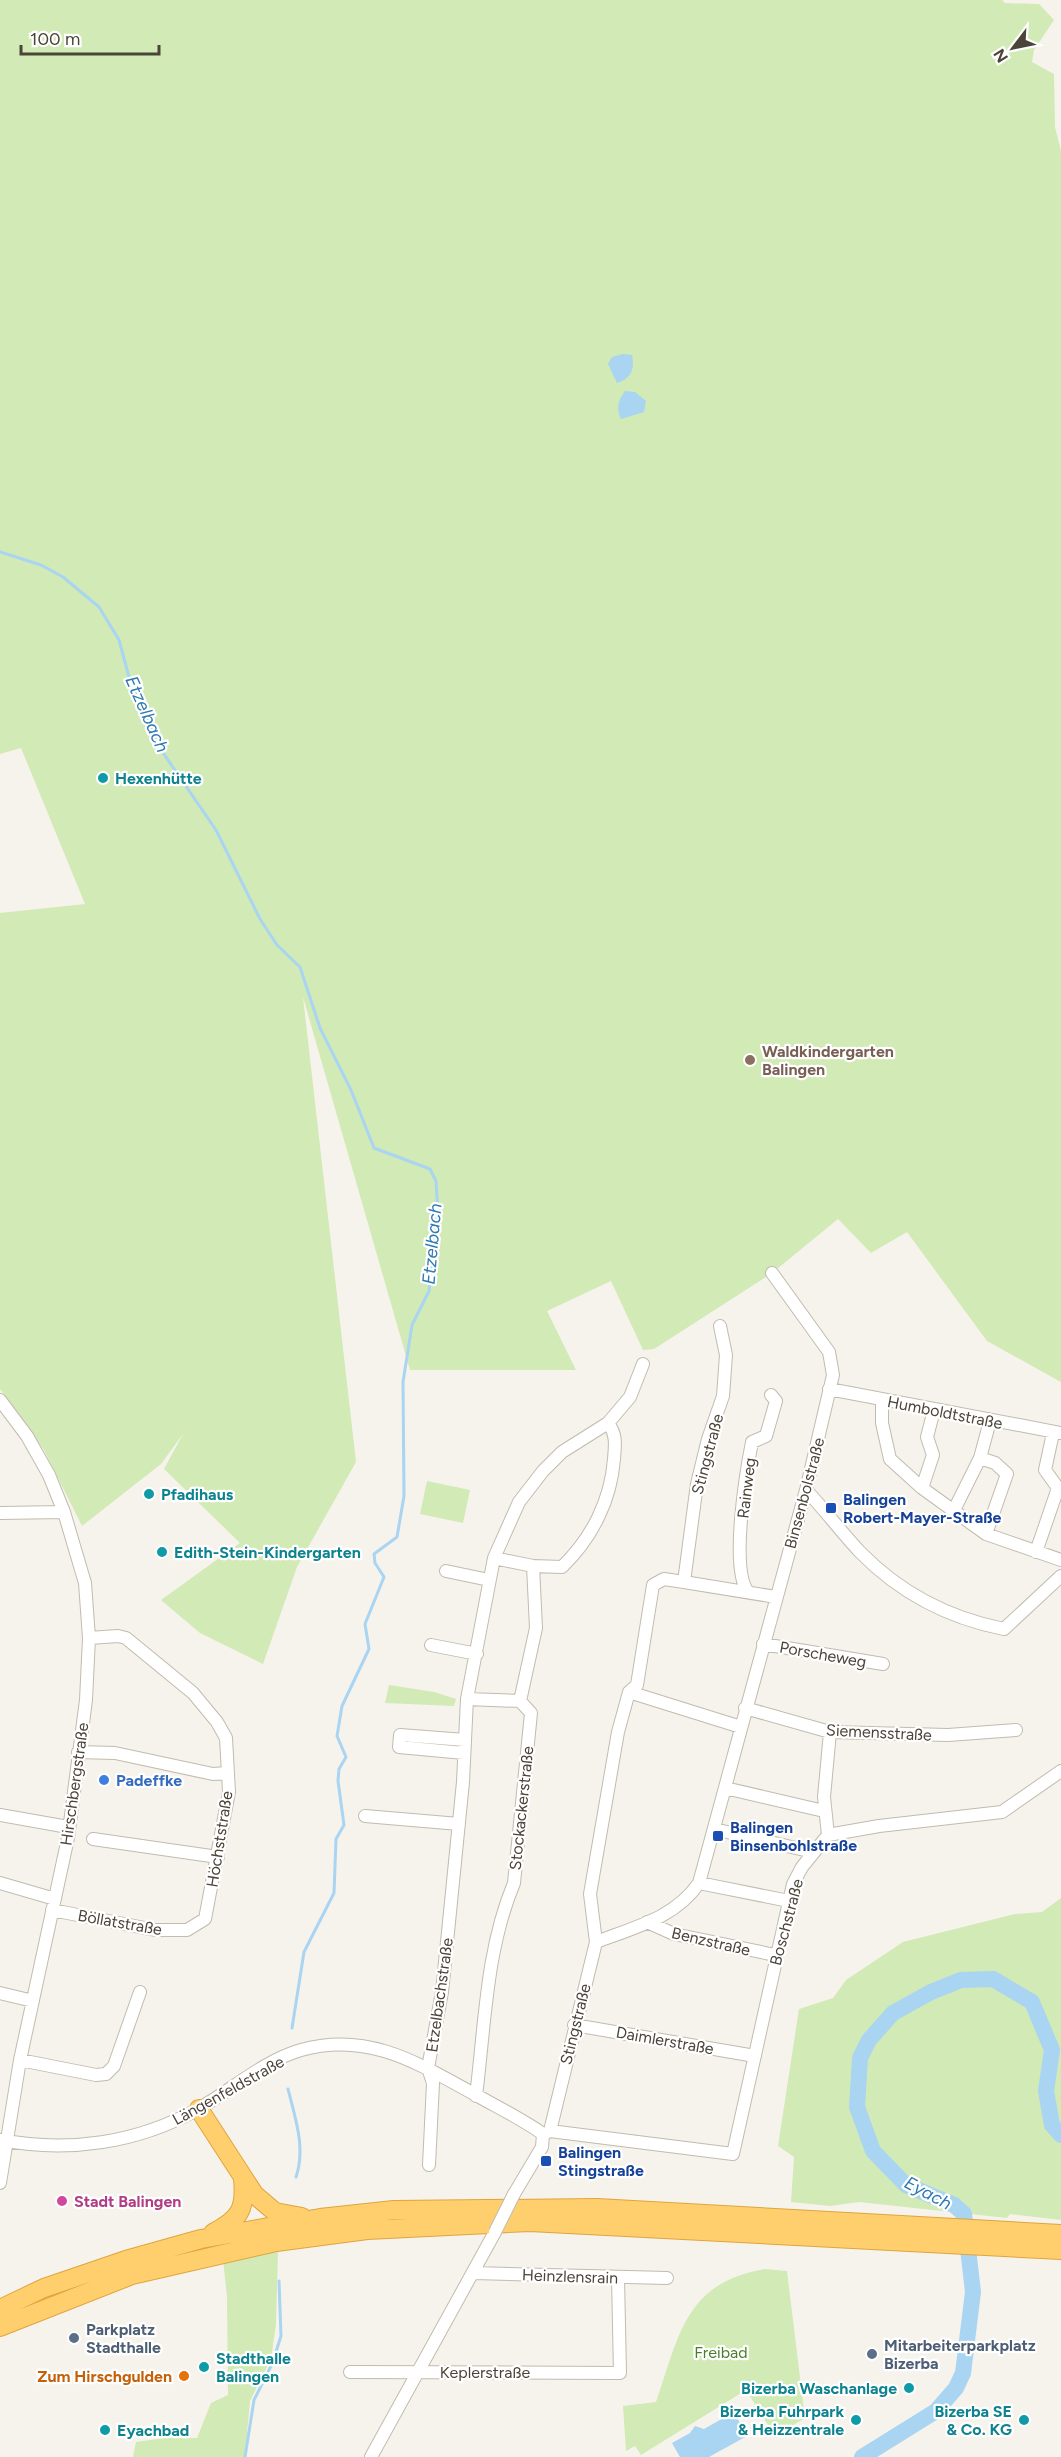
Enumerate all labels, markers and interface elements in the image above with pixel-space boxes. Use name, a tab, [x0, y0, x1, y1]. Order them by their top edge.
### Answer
scale bar	[21, 18, 159, 56]
north arrow	[983, 18, 1043, 78]
text: 100 m	[30, 28, 80, 50]
text: N	[989, 45, 1012, 66]
water label: Etzelbach	[120, 672, 174, 756]
place label: Hexenhütte	[115, 769, 202, 788]
marker: Hexenhütte	[96, 771, 110, 785]
place label: Waldkindergarten Balingen	[762, 1042, 894, 1079]
marker: Waldkindergarten Balingen	[743, 1053, 757, 1067]
water label: Etzelbach	[417, 1203, 447, 1285]
street label: Humboldtstraße	[886, 1392, 1004, 1433]
street label: Stingstraße	[688, 1411, 727, 1497]
street label: Binsenbolstraße	[780, 1435, 829, 1551]
street label: Rainweg	[733, 1457, 760, 1520]
place label: Pfadihaus	[161, 1485, 234, 1504]
marker: Pfadihaus	[142, 1487, 156, 1501]
place label: Balingen Robert-Mayer-Straße	[843, 1490, 1002, 1527]
marker: Balingen Robert-Mayer-Straße	[824, 1501, 838, 1515]
place label: Edith-Stein-Kindergarten	[174, 1543, 361, 1562]
marker: Edith-Stein-Kindergarten	[155, 1545, 169, 1559]
street label: Porscheweg	[778, 1638, 868, 1671]
street label: Siemensstraße	[826, 1720, 933, 1745]
street label: Hirschbergstraße	[56, 1721, 93, 1847]
street label: Stockackerstraße	[506, 1745, 537, 1871]
place label: Padeffke	[116, 1771, 182, 1790]
marker: Padeffke	[97, 1773, 111, 1787]
street label: Höchststraße	[203, 1789, 237, 1889]
place label: Balingen Binsenbohlstraße	[730, 1818, 857, 1855]
marker: Balingen Binsenbohlstraße	[711, 1829, 725, 1843]
street label: Boschstraße	[766, 1876, 807, 1968]
street label: Böllatstraße	[76, 1906, 164, 1939]
street label: Benzstraße	[670, 1923, 752, 1960]
street label: Etzelbachstraße	[422, 1936, 457, 2054]
street label: Stingstraße	[556, 1981, 595, 2067]
street label: Daimlerstraße	[615, 2023, 716, 2058]
street label: Längenfeldstraße	[169, 2052, 288, 2129]
place label: Balingen Stingstraße	[558, 2143, 644, 2180]
marker: Balingen Stingstraße	[539, 2154, 553, 2168]
water label: Eyach	[901, 2171, 955, 2215]
place label: Stadt Balingen	[74, 2192, 181, 2211]
marker: Stadt Balingen	[55, 2194, 69, 2208]
street label: Heinzlensrain	[522, 2265, 618, 2288]
place label: Parkplatz Stadthalle	[86, 2320, 161, 2357]
marker: Parkplatz Stadthalle	[67, 2331, 81, 2345]
place label: Mitarbeiterparkplatz Bizerba	[884, 2336, 1036, 2373]
park label: Freibad	[694, 2343, 748, 2362]
marker: Mitarbeiterparkplatz Bizerba	[865, 2347, 879, 2361]
place label: Stadthalle Balingen	[216, 2349, 291, 2386]
marker: Stadthalle Balingen	[197, 2360, 211, 2374]
street label: Keplerstraße	[440, 2363, 530, 2382]
place label: Zum Hirschgulden	[37, 2367, 172, 2386]
marker: Zum Hirschgulden	[177, 2369, 191, 2383]
place label: Bizerba Waschanlage	[741, 2379, 897, 2398]
marker: Bizerba Waschanlage	[902, 2381, 916, 2395]
place label: Bizerba Fuhrpark & Heizzentrale	[720, 2402, 844, 2439]
place label: Bizerba SE & Co. KG	[934, 2402, 1012, 2439]
marker: Bizerba Fuhrpark & Heizzentrale	[849, 2413, 863, 2427]
marker: Bizerba SE & Co. KG	[1017, 2413, 1031, 2427]
place label: Eyachbad	[117, 2421, 189, 2440]
marker: Eyachbad	[98, 2423, 112, 2437]

